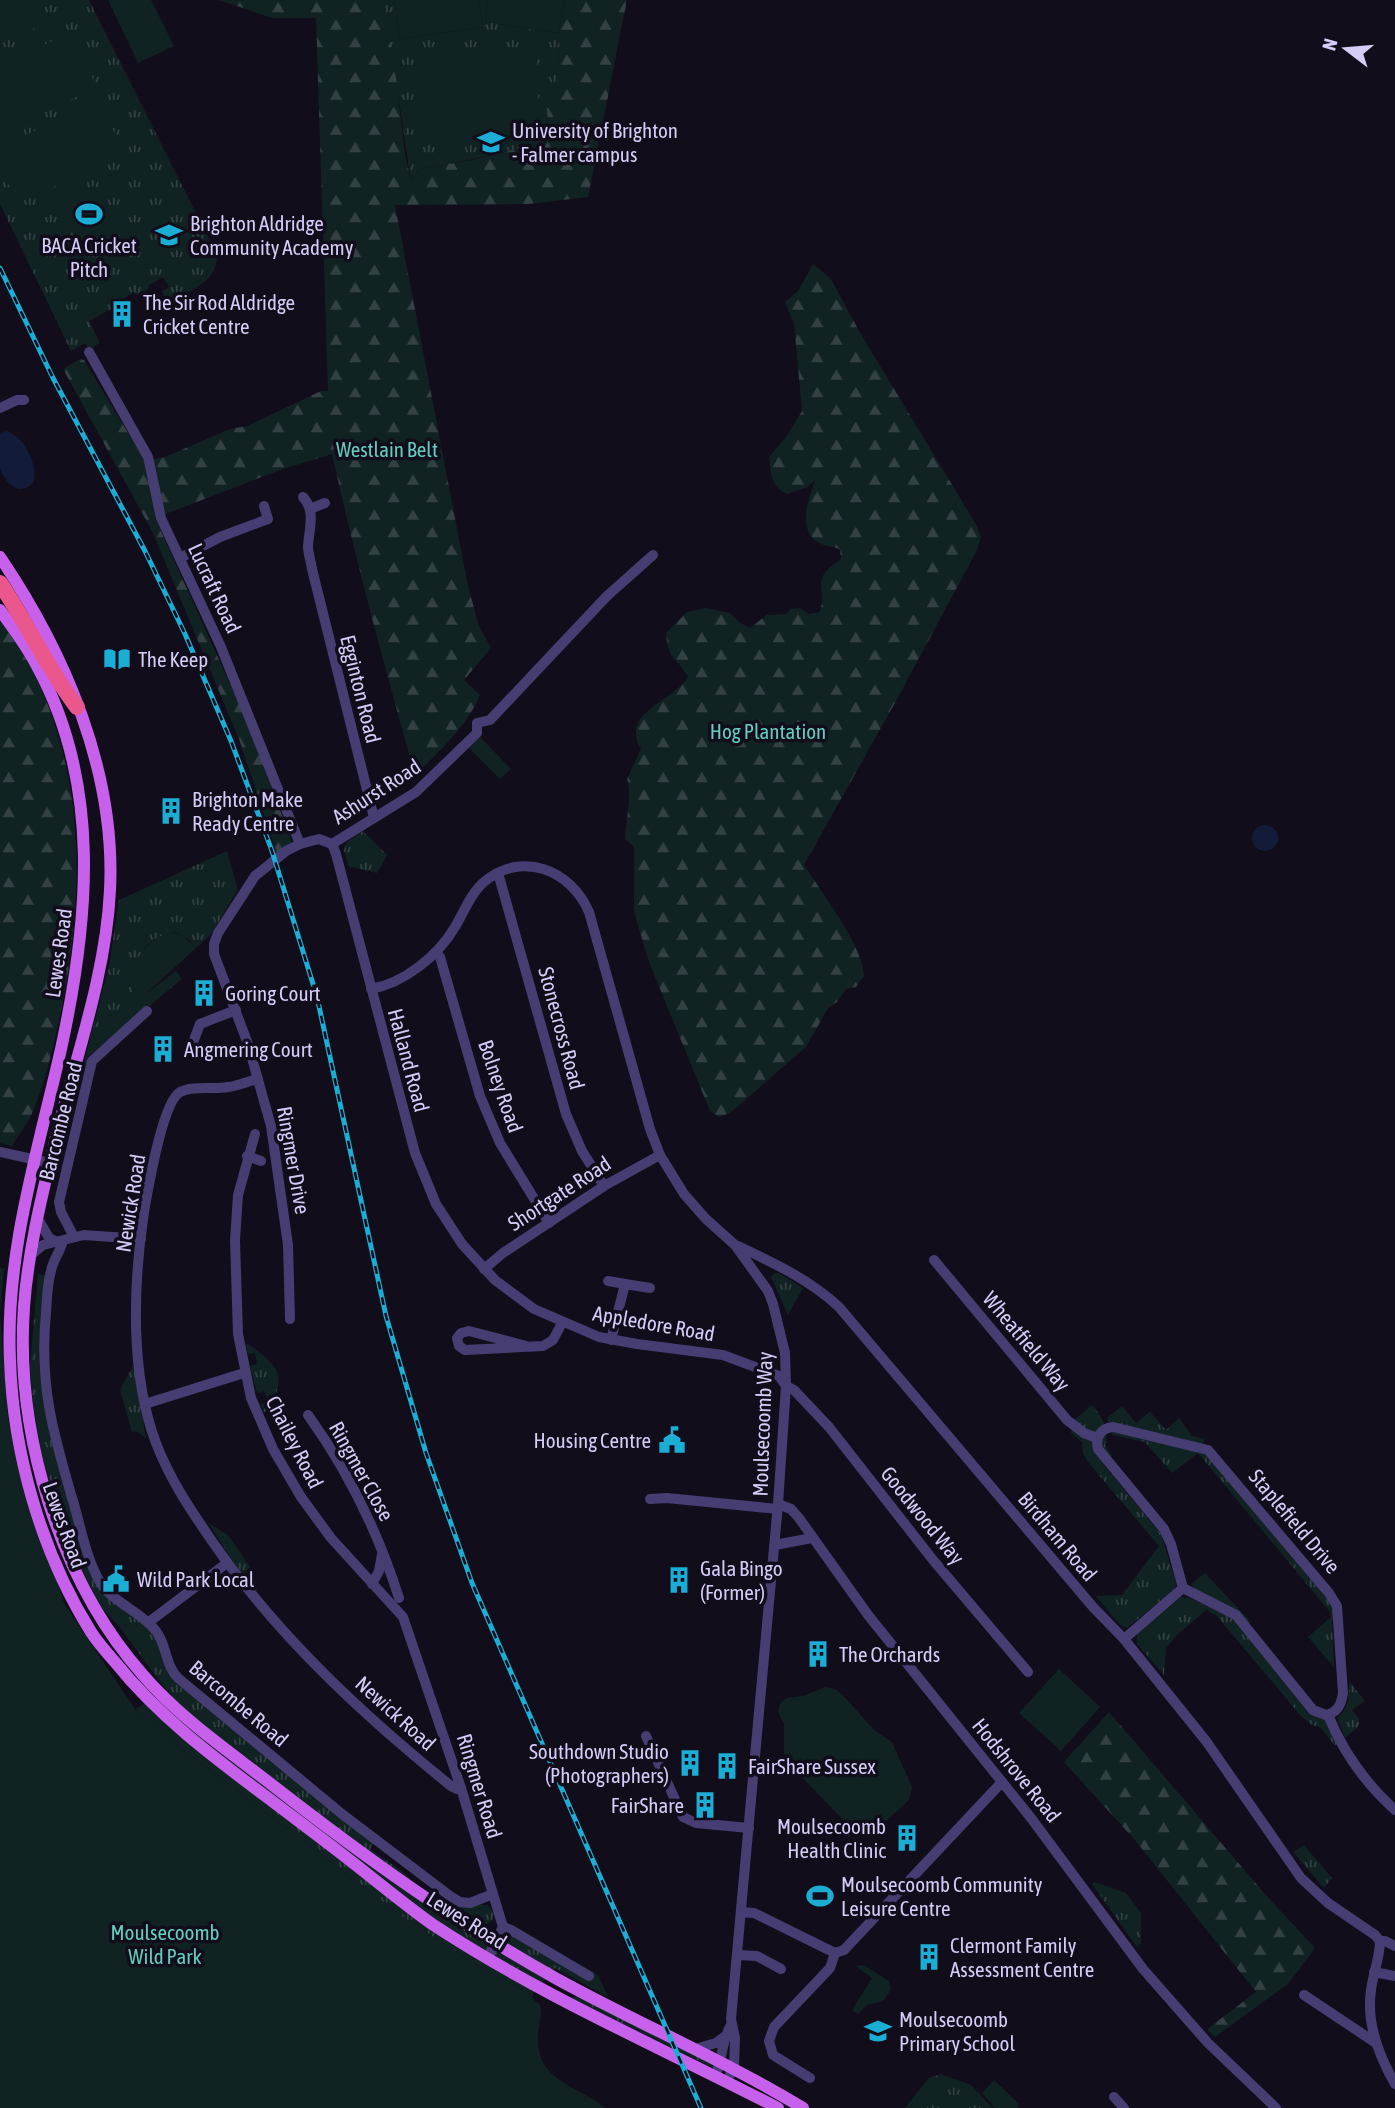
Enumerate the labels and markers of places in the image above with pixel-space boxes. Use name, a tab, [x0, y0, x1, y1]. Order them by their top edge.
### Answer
place label: University of Brighton - Falmer campus	[512, 118, 678, 166]
school or university icon: University of Brighton - Falmer campus	[476, 127, 506, 157]
sports icon: BACA Cricket Pitch	[74, 199, 104, 229]
place label: Brighton Aldridge Community Academy	[190, 211, 354, 259]
school or university icon: Brighton Aldridge Community Academy	[154, 220, 184, 250]
place label: BACA Cricket Pitch	[41, 233, 137, 281]
place label: The Sir Rod Aldridge Cricket Centre	[143, 290, 295, 338]
building icon: The Sir Rod Aldridge Cricket Centre	[107, 299, 137, 329]
library icon: The Keep	[102, 644, 132, 674]
place label: The Keep	[138, 647, 208, 671]
place label: Brighton Make Ready Centre	[192, 787, 303, 835]
building icon: Brighton Make Ready Centre	[156, 796, 186, 826]
building icon: Goring Court	[189, 978, 219, 1008]
place label: Goring Court	[225, 981, 321, 1005]
building icon: Angmering Court	[148, 1034, 178, 1064]
place label: Angmering Court	[184, 1037, 313, 1061]
public building icon: Housing Centre	[657, 1425, 687, 1455]
place label: Housing Centre	[534, 1428, 651, 1452]
place label: Gala Bingo (Former)	[700, 1556, 783, 1604]
public building icon: Wild Park Local	[101, 1564, 131, 1594]
building icon: Gala Bingo (Former)	[664, 1565, 694, 1595]
place label: Wild Park Local	[137, 1567, 255, 1591]
building icon: The Orchards	[803, 1639, 833, 1669]
place label: The Orchards	[839, 1642, 940, 1666]
place label: Southdown Studio (Photographers)	[529, 1739, 669, 1787]
building icon: Southdown Studio (Photographers)	[675, 1748, 705, 1778]
building icon: FairShare Sussex	[712, 1751, 742, 1781]
place label: FairShare Sussex	[748, 1754, 876, 1778]
building icon: FairShare	[690, 1790, 720, 1820]
place label: FairShare	[611, 1793, 684, 1817]
place label: Moulsecoomb Health Clinic	[777, 1814, 886, 1862]
building icon: Moulsecoomb Health Clinic	[892, 1823, 922, 1853]
place label: Moulsecoomb Community Leisure Centre	[841, 1872, 1043, 1920]
sports icon: Moulsecoomb Community Leisure Centre	[805, 1881, 835, 1911]
place label: Clermont Family Assessment Centre	[950, 1933, 1094, 1981]
building icon: Clermont Family Assessment Centre	[914, 1942, 944, 1972]
place label: Moulsecoomb Primary School	[899, 2007, 1015, 2055]
school or university icon: Moulsecoomb Primary School	[863, 2016, 893, 2046]

